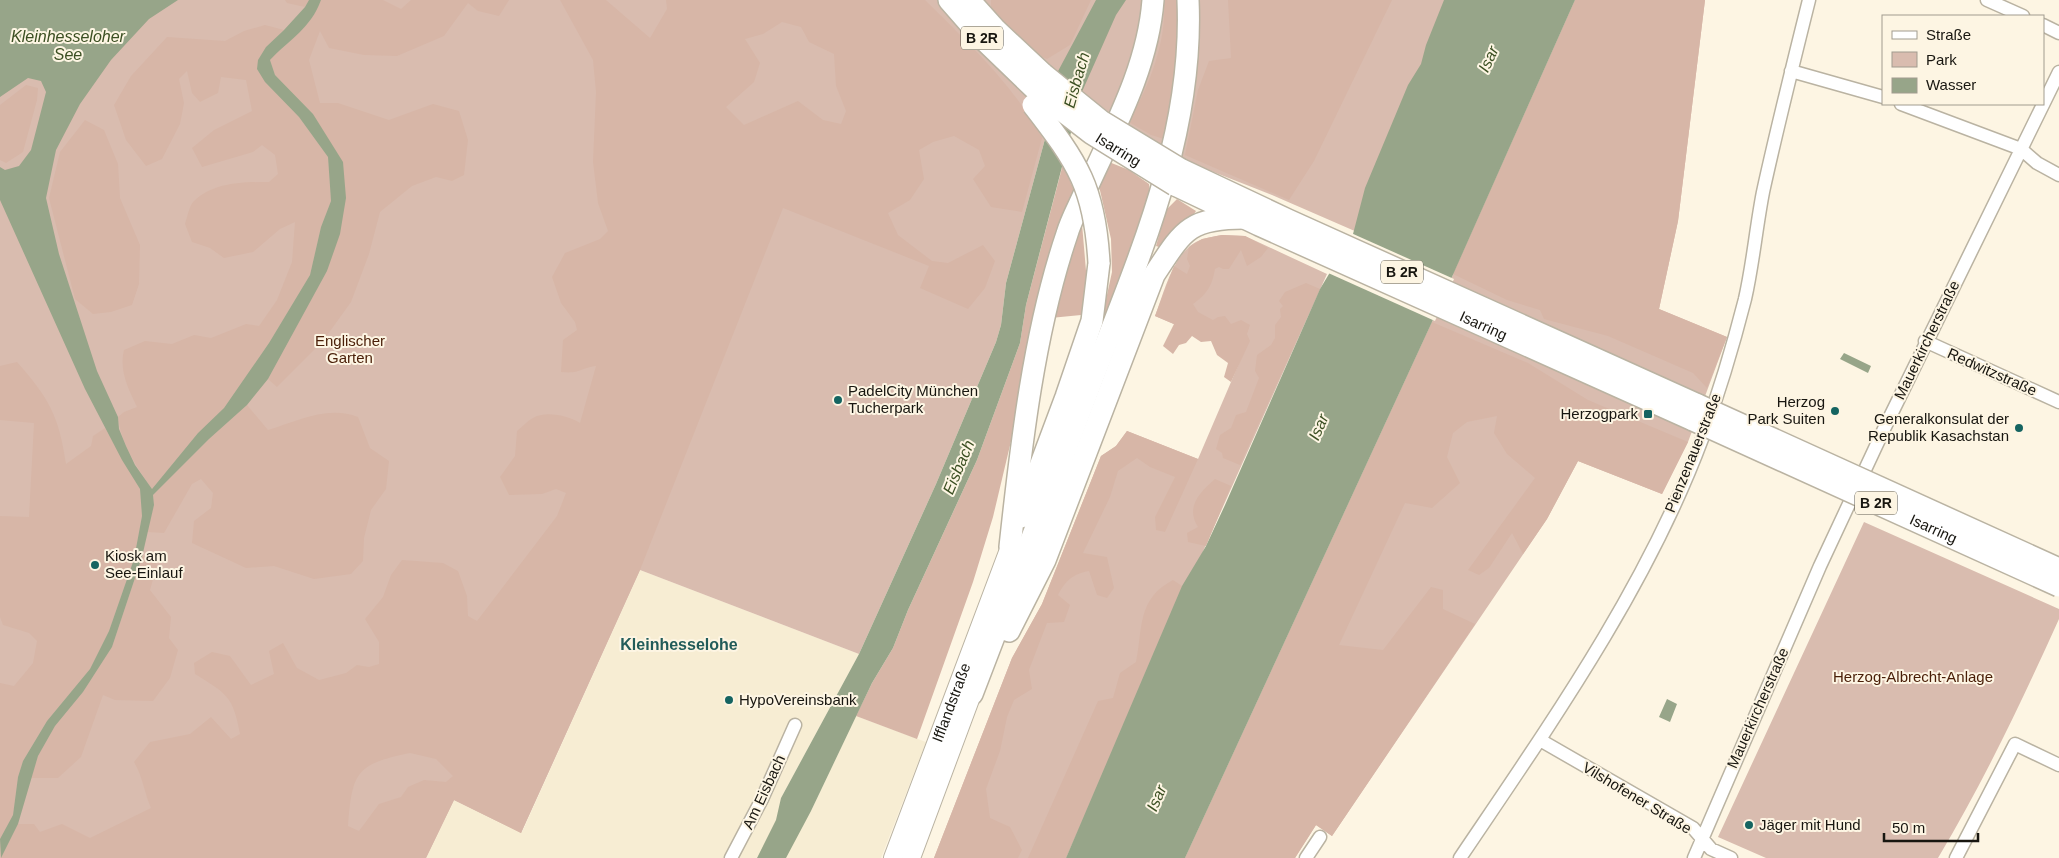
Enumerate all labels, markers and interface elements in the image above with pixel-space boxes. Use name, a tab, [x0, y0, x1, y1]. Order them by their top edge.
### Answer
legend	[1882, 15, 2044, 105]
road number: B 2R	[961, 26, 1003, 49]
text: Straße	[1926, 26, 1971, 43]
water label: Kleinhesseloher See	[11, 28, 126, 63]
water label: Isar	[1475, 43, 1502, 75]
water label: Eisbach	[1060, 50, 1093, 110]
text: Park	[1926, 51, 1957, 68]
text: Wasser	[1926, 76, 1976, 93]
street label: Isarring	[1093, 129, 1144, 170]
road number: B 2R	[1381, 260, 1423, 284]
street label: Mauerkircherstraße	[1890, 278, 1963, 402]
street label: Isarring	[1457, 307, 1510, 343]
park label: Englischer Garten	[315, 332, 385, 366]
street label: Redwitzstraße	[1945, 344, 2039, 399]
place label: PadelCity München Tucherpark	[848, 382, 978, 416]
street label: Pienzenauerstraße	[1661, 391, 1724, 515]
place label: Herzog Park Suiten	[1747, 393, 1825, 427]
marker: PadelCity München Tucherpark	[832, 394, 844, 406]
place label: Herzogpark	[1560, 405, 1638, 422]
marker: Herzog Park Suiten	[1829, 405, 1841, 417]
marker: Herzogpark	[1642, 408, 1654, 420]
place label: Generalkonsulat der Republik Kasachstan	[1868, 410, 2009, 444]
water label: Isar	[1305, 411, 1332, 443]
marker: Generalkonsulat der Republik Kasachstan	[2013, 422, 2025, 434]
water label: Eisbach	[940, 438, 977, 497]
road number: B 2R	[1855, 492, 1897, 514]
street label: Isarring	[1907, 511, 1960, 547]
place label: Kiosk am See-Einlauf	[105, 547, 183, 581]
marker: Kiosk am See-Einlauf	[89, 559, 101, 571]
district label: Kleinhesselohe	[620, 636, 738, 653]
street label: Mauerkircherstraße	[1723, 645, 1792, 771]
street label: Ifflandstraße	[928, 661, 974, 744]
park label: Herzog-Albrecht-Anlage	[1833, 668, 1993, 685]
place label: HypoVereinsbank	[739, 691, 857, 708]
marker: HypoVereinsbank	[723, 694, 735, 706]
street label: Am Eisbach	[739, 752, 788, 832]
street label: Vilshofener Straße	[1580, 758, 1695, 837]
water label: Isar	[1143, 782, 1170, 814]
scale bar	[1884, 810, 1978, 842]
place label: Jäger mit Hund	[1759, 816, 1861, 833]
marker: Jäger mit Hund	[1743, 819, 1755, 831]
text: 50 m	[1892, 819, 1925, 836]

